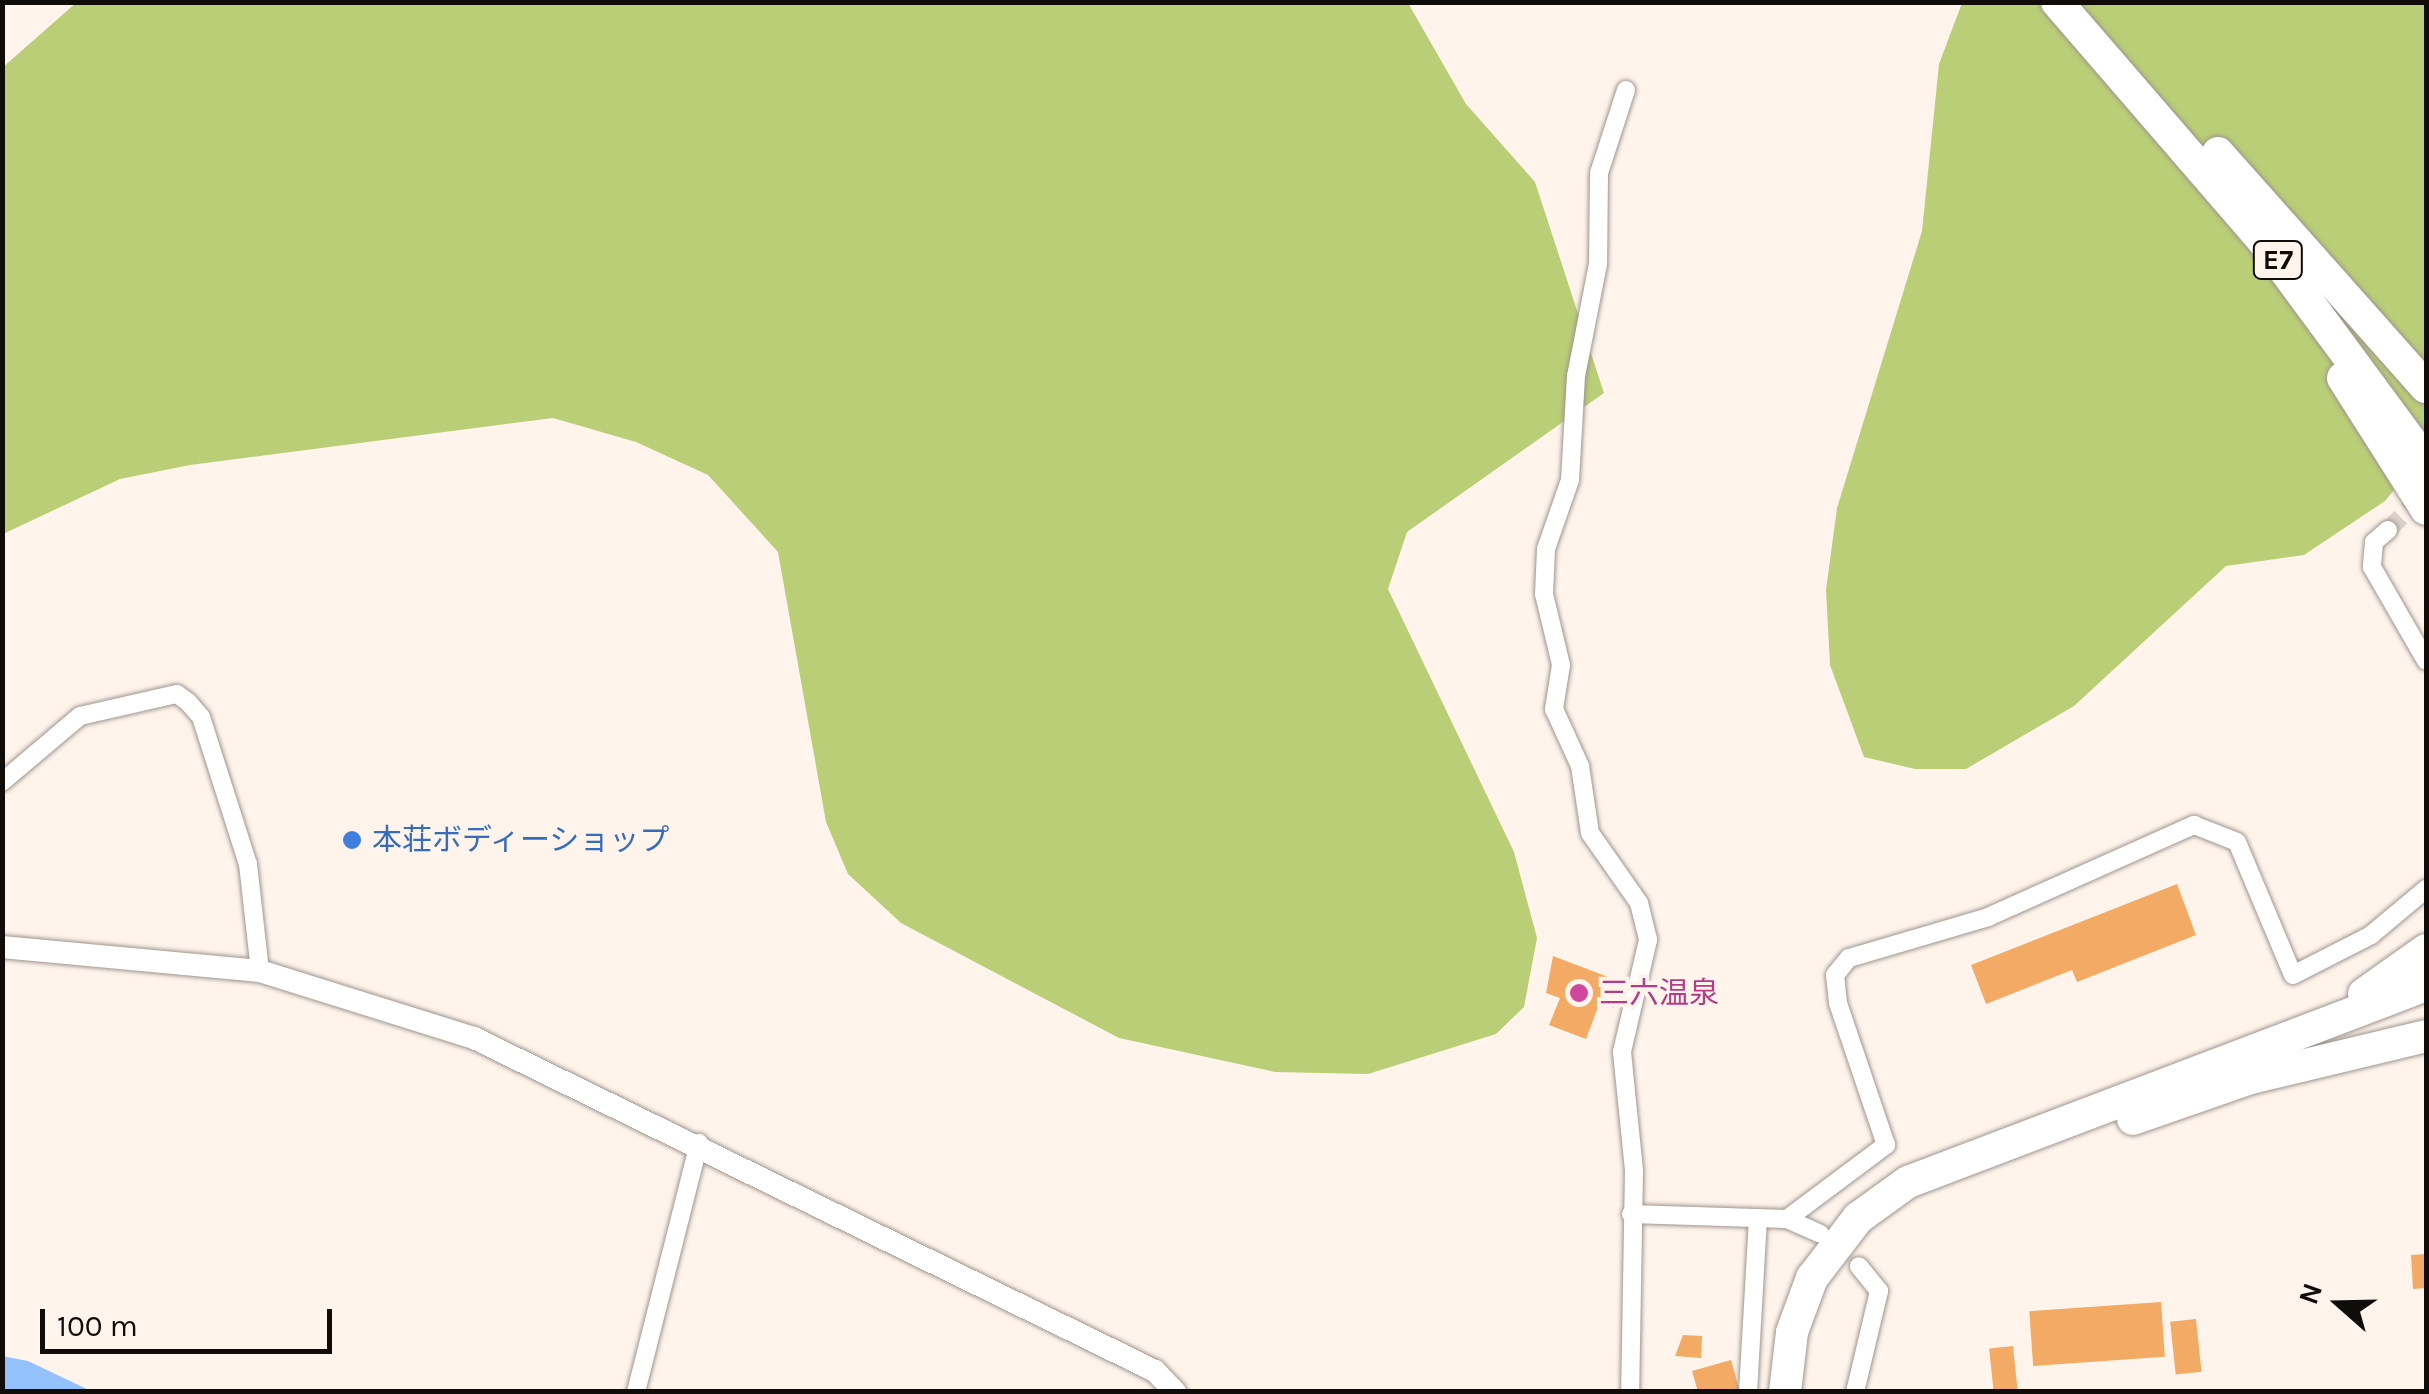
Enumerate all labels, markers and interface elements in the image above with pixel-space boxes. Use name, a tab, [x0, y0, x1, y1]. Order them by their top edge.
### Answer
road number: E7	[2250, 237, 2306, 283]
place label: 本荘ボディーショップ	[372, 822, 672, 858]
marker: 本荘ボディーショップ	[341, 829, 363, 851]
place label: 三六温泉	[1599, 975, 1719, 1011]
marker: 三六温泉	[1568, 982, 1590, 1004]
north arrow	[2289, 1254, 2389, 1354]
text: N	[2291, 1278, 2329, 1309]
scale bar	[45, 1289, 338, 1351]
text: 100 m	[57, 1308, 138, 1344]

